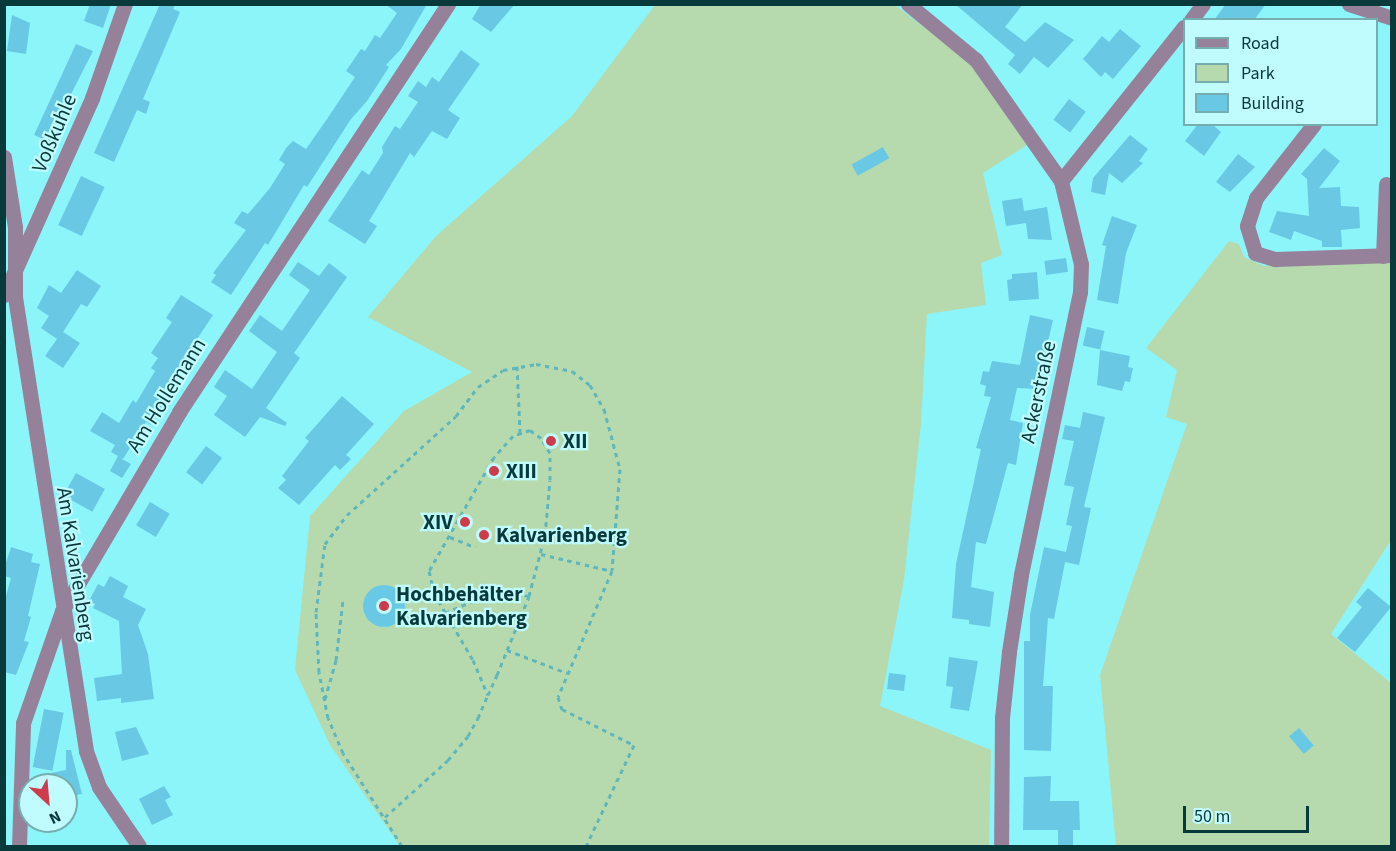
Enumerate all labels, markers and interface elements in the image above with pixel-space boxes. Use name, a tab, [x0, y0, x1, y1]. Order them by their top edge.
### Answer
legend	[1183, 18, 1378, 126]
text: Road	[1241, 31, 1280, 56]
text: Park	[1241, 61, 1275, 86]
street label: Voßkuhle	[26, 90, 82, 176]
text: Building	[1241, 91, 1304, 116]
street label: Am Hollemann	[121, 333, 211, 457]
street label: Ackerstraße	[1015, 339, 1061, 445]
place label: XII	[563, 428, 588, 454]
marker: XII	[544, 434, 558, 448]
place label: XIII	[506, 458, 537, 484]
marker: XIII	[487, 464, 501, 478]
street label: Am Kalvarienberg	[51, 485, 101, 643]
place label: XIV	[423, 509, 453, 535]
marker: XIV	[458, 515, 472, 529]
place label: Kalvarienberg	[496, 522, 627, 548]
marker: Kalvarienberg	[477, 528, 491, 542]
place label: Hochbehälter Kalvarienberg	[396, 581, 527, 631]
marker: Hochbehälter Kalvarienberg	[377, 599, 391, 613]
north arrow	[18, 773, 78, 833]
scale bar	[1186, 794, 1312, 832]
text: 50 m	[1194, 804, 1230, 829]
text: N	[45, 805, 65, 830]

